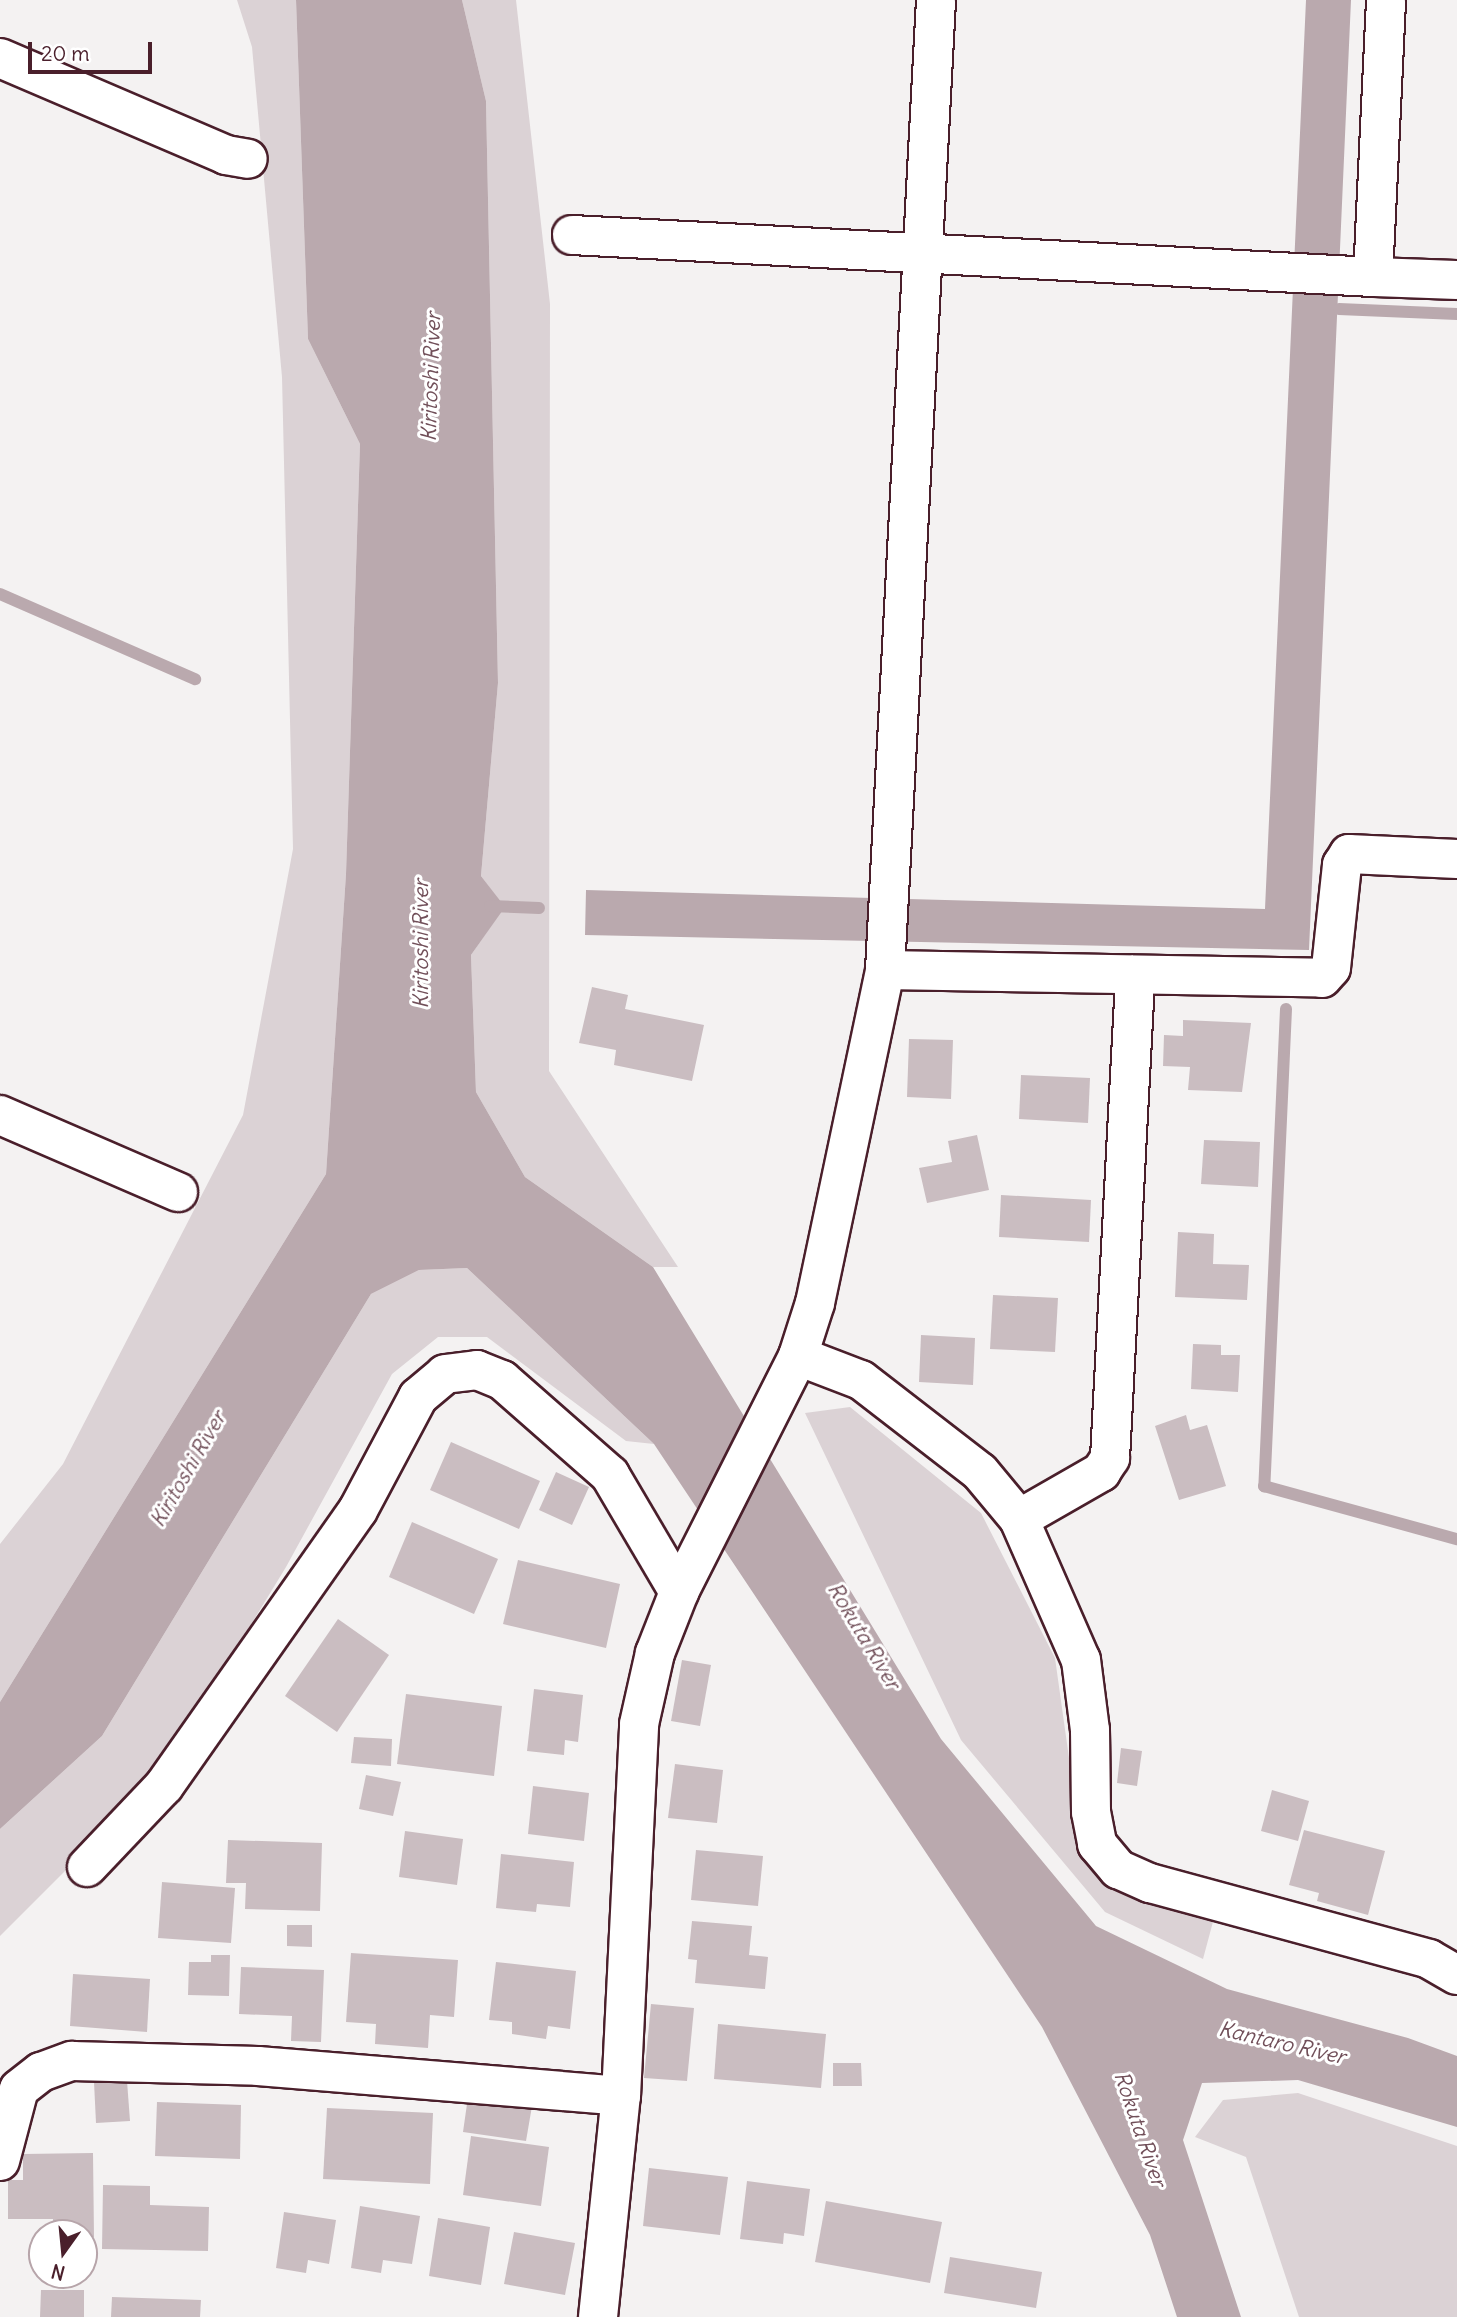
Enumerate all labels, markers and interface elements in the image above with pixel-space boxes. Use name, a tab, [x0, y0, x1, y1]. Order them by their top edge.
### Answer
scale bar	[32, 28, 156, 72]
text: 20 m	[41, 40, 90, 67]
water label: Kiritoshi River	[416, 312, 446, 442]
water label: Kiritoshi River	[408, 879, 434, 1009]
water label: Kiritoshi River	[145, 1407, 231, 1531]
water label: Rokuta River	[822, 1578, 906, 1694]
water label: Kantaro River	[1216, 2016, 1348, 2070]
water label: Rokuta River	[1109, 2068, 1171, 2190]
north arrow	[28, 2219, 98, 2289]
text: N	[49, 2259, 68, 2286]

